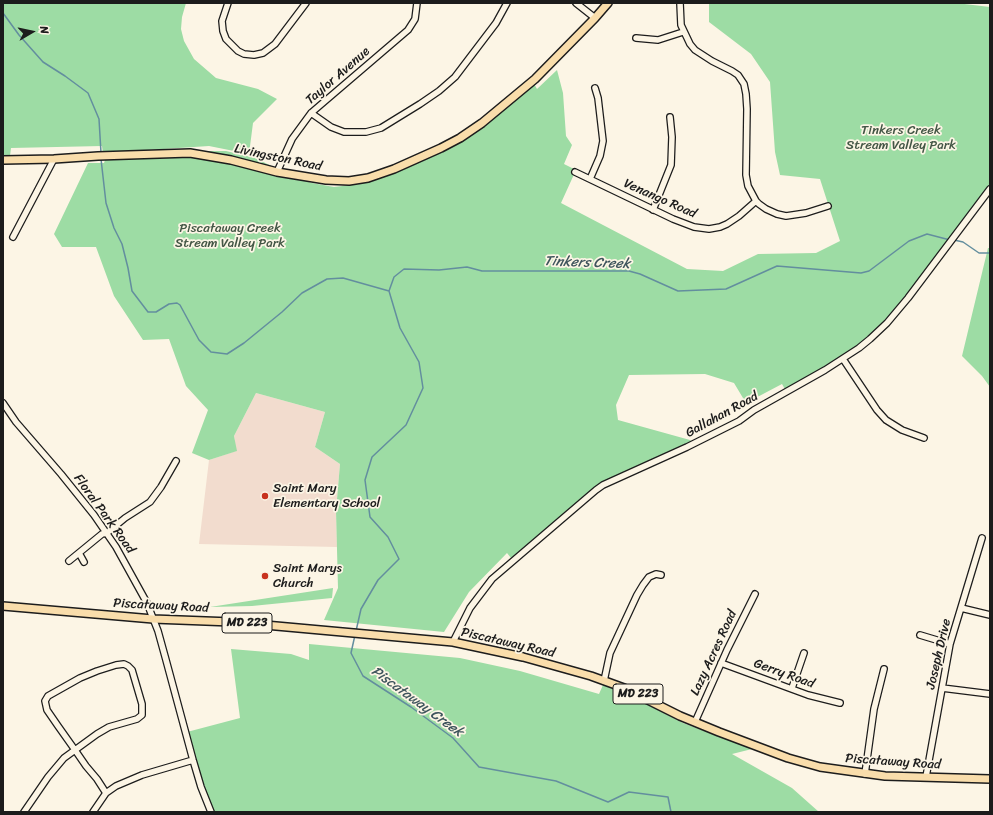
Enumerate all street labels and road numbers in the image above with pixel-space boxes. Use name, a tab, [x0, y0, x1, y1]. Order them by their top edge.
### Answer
street label: Taylor Avenue	[303, 44, 373, 108]
street label: Livingston Road	[233, 141, 323, 175]
street label: Venango Road	[621, 176, 699, 222]
street label: Gallahan Road	[683, 389, 761, 441]
street label: Floral Park Road	[70, 471, 138, 557]
street label: Piscataway Road	[113, 596, 209, 616]
street label: Lazy Acres Road	[687, 608, 741, 698]
road number: MD 223	[222, 613, 272, 633]
street label: Joseph Drive	[923, 617, 955, 691]
street label: Piscataway Road	[460, 625, 556, 661]
street label: Gerry Road	[752, 656, 816, 692]
road number: MD 223	[613, 684, 663, 704]
street label: Piscataway Road	[845, 751, 941, 773]

